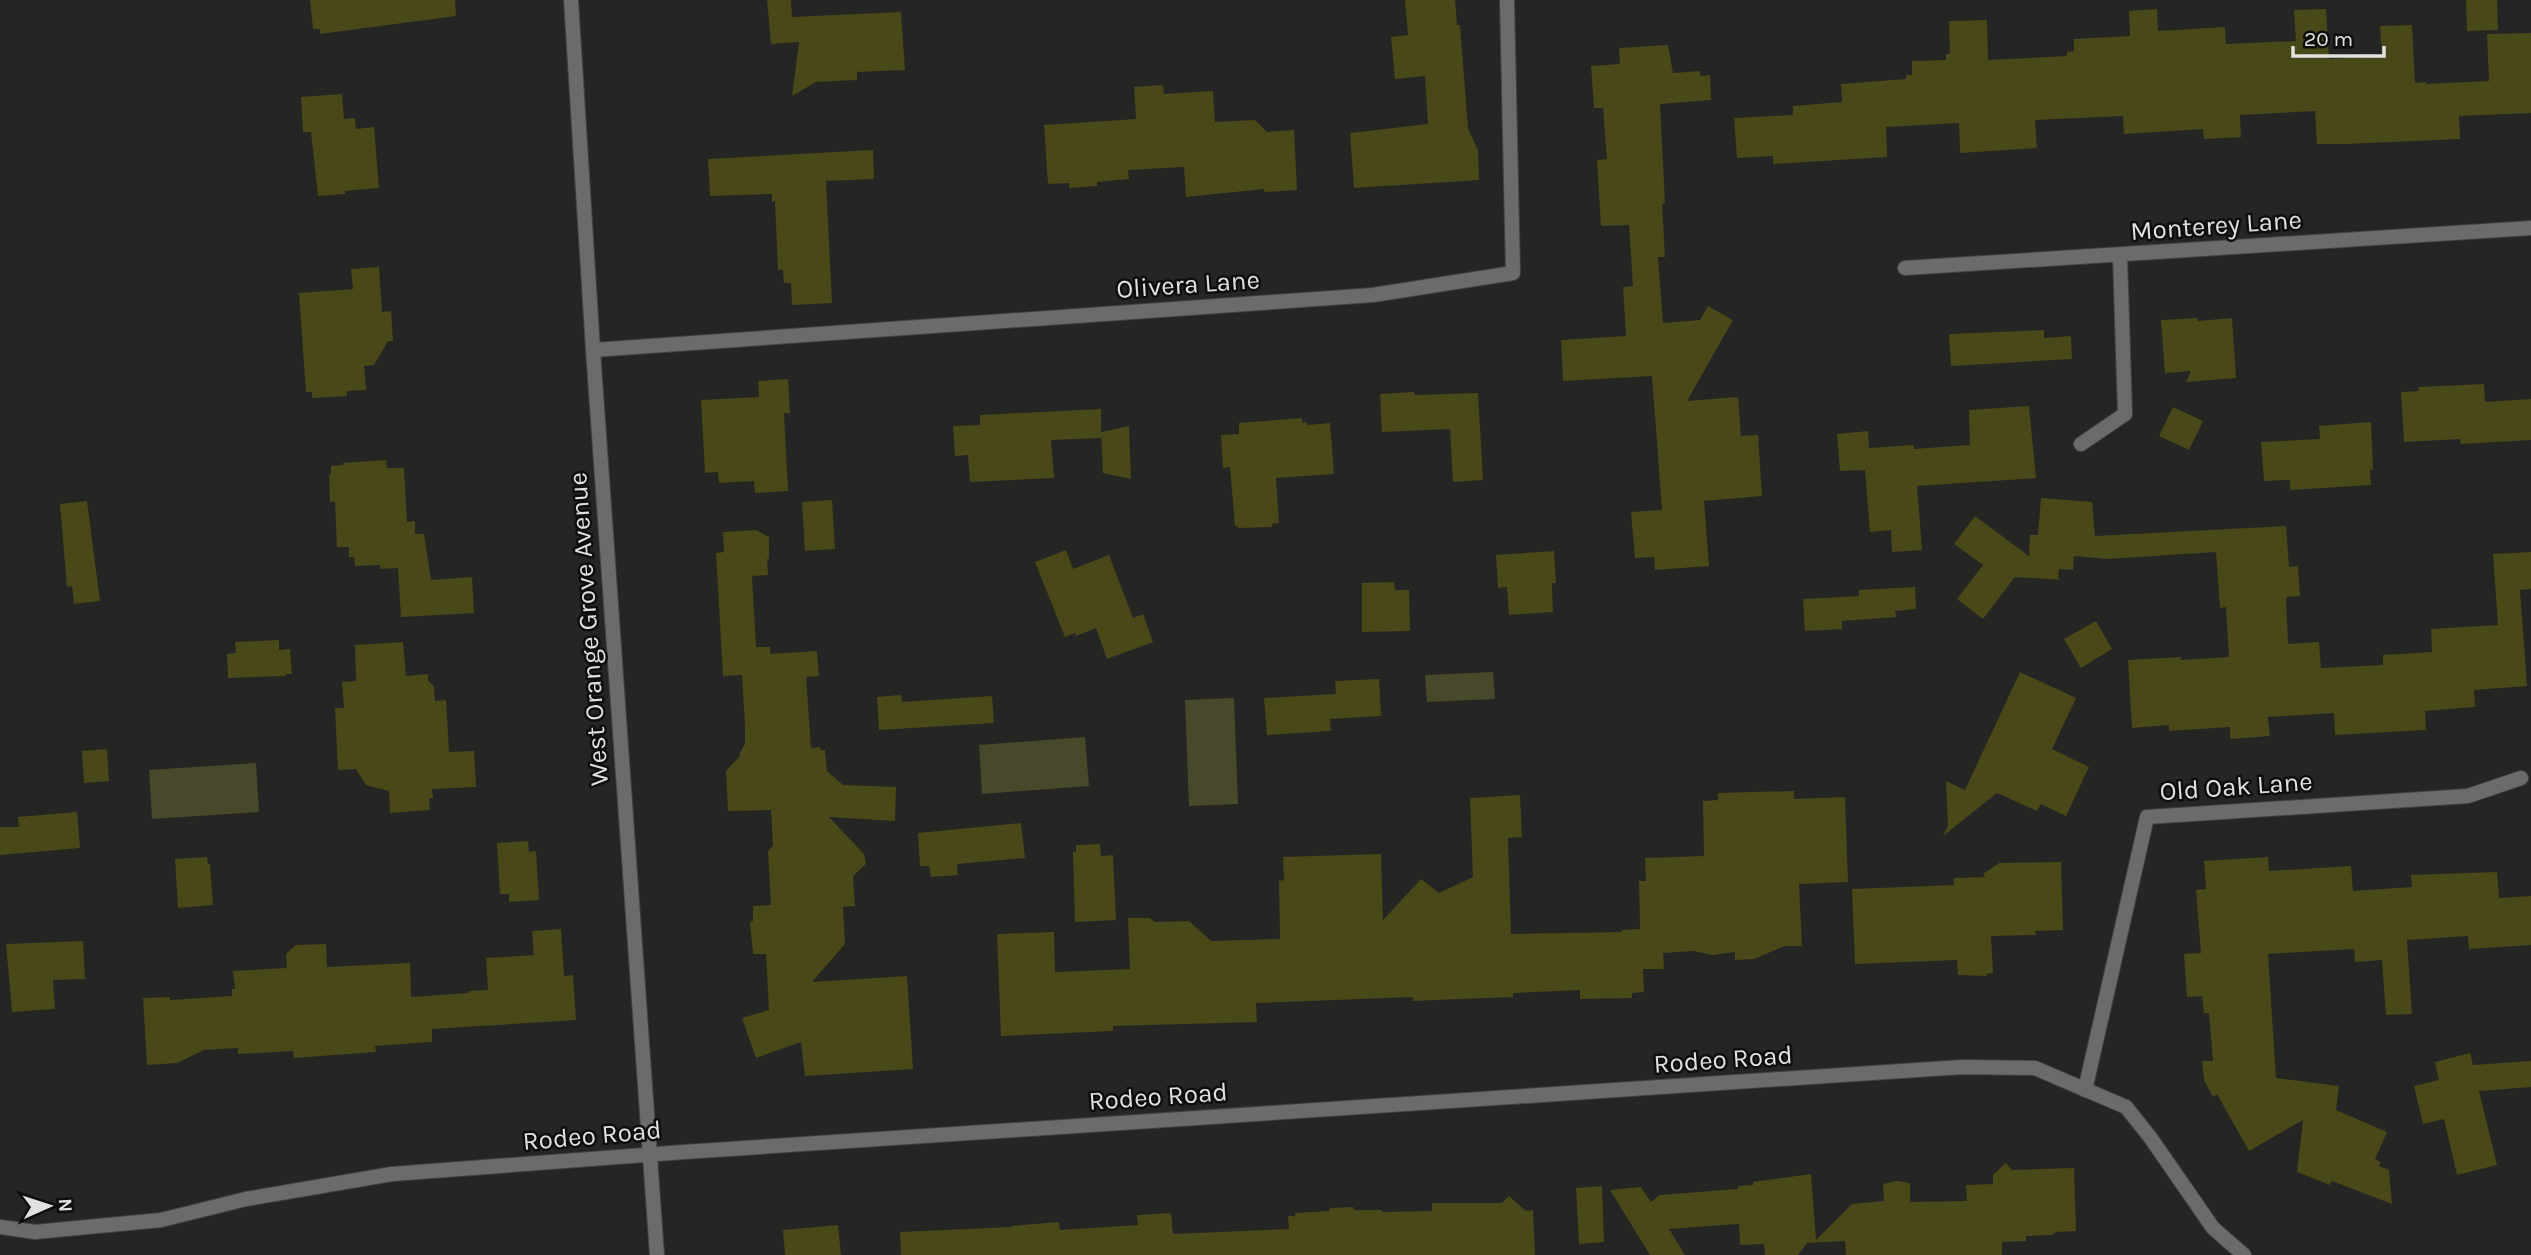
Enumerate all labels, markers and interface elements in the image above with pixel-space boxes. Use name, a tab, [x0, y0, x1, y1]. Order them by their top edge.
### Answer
scale bar	[2293, 14, 2384, 58]
text: 20 m	[2304, 27, 2353, 51]
street label: Monterey Lane	[2129, 204, 2303, 247]
street label: Olivera Lane	[1115, 264, 1261, 305]
street label: West Orange Grove Avenue	[562, 471, 615, 787]
street label: Old Oak Lane	[2159, 766, 2313, 807]
street label: Rodeo Road	[1653, 1039, 1794, 1080]
street label: Rodeo Road	[1088, 1076, 1229, 1117]
street label: Rodeo Road	[521, 1114, 663, 1157]
north arrow	[14, 1171, 84, 1241]
text: N	[54, 1198, 76, 1213]

